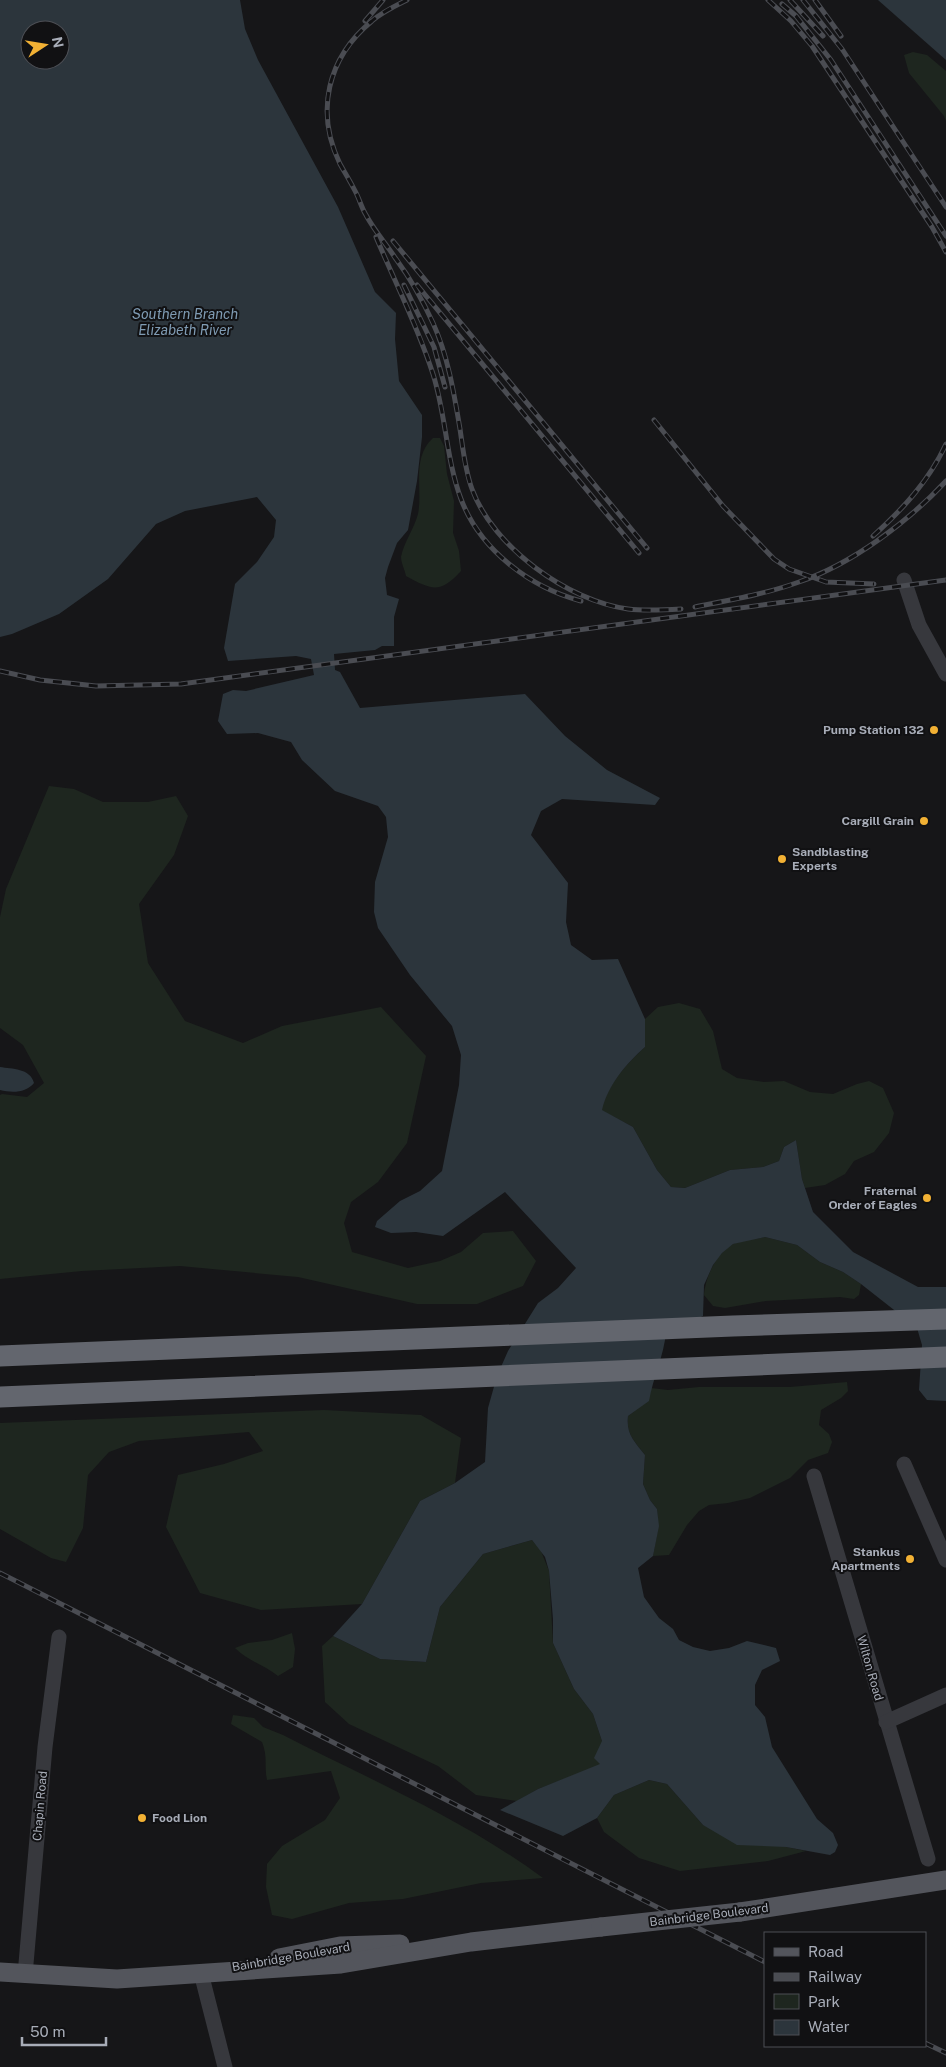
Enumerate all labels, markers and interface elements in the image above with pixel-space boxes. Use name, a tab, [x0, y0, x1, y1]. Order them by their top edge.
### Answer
north arrow	[20, 20, 70, 70]
text: N	[49, 35, 67, 49]
water label: Southern Branch Elizabeth River	[132, 306, 238, 338]
place label: Pump Station 132	[823, 723, 924, 737]
marker: Pump Station 132	[928, 724, 940, 736]
place label: Cargill Grain	[842, 814, 914, 828]
marker: Cargill Grain	[918, 815, 930, 827]
place label: Sandblasting Experts	[792, 845, 869, 873]
marker: Sandblasting Experts	[776, 853, 788, 865]
place label: Fraternal Order of Eagles	[828, 1184, 917, 1212]
marker: Fraternal Order of Eagles	[921, 1192, 933, 1204]
place label: Stankus Apartments	[832, 1545, 900, 1573]
marker: Stankus Apartments	[904, 1553, 916, 1565]
street label: Wilton Road	[854, 1634, 886, 1702]
street label: Chapin Road	[30, 1770, 50, 1842]
place label: Food Lion	[152, 1811, 207, 1825]
marker: Food Lion	[136, 1812, 148, 1824]
street label: Bainbridge Boulevard	[649, 1901, 769, 1929]
legend	[764, 1932, 926, 2047]
street label: Bainbridge Boulevard	[231, 1940, 351, 1974]
text: Road	[808, 1943, 844, 1960]
text: Railway	[808, 1968, 862, 1985]
text: Park	[808, 1993, 840, 2010]
scale bar	[22, 2014, 106, 2046]
text: Water	[808, 2018, 850, 2035]
text: 50 m	[30, 2023, 65, 2040]

